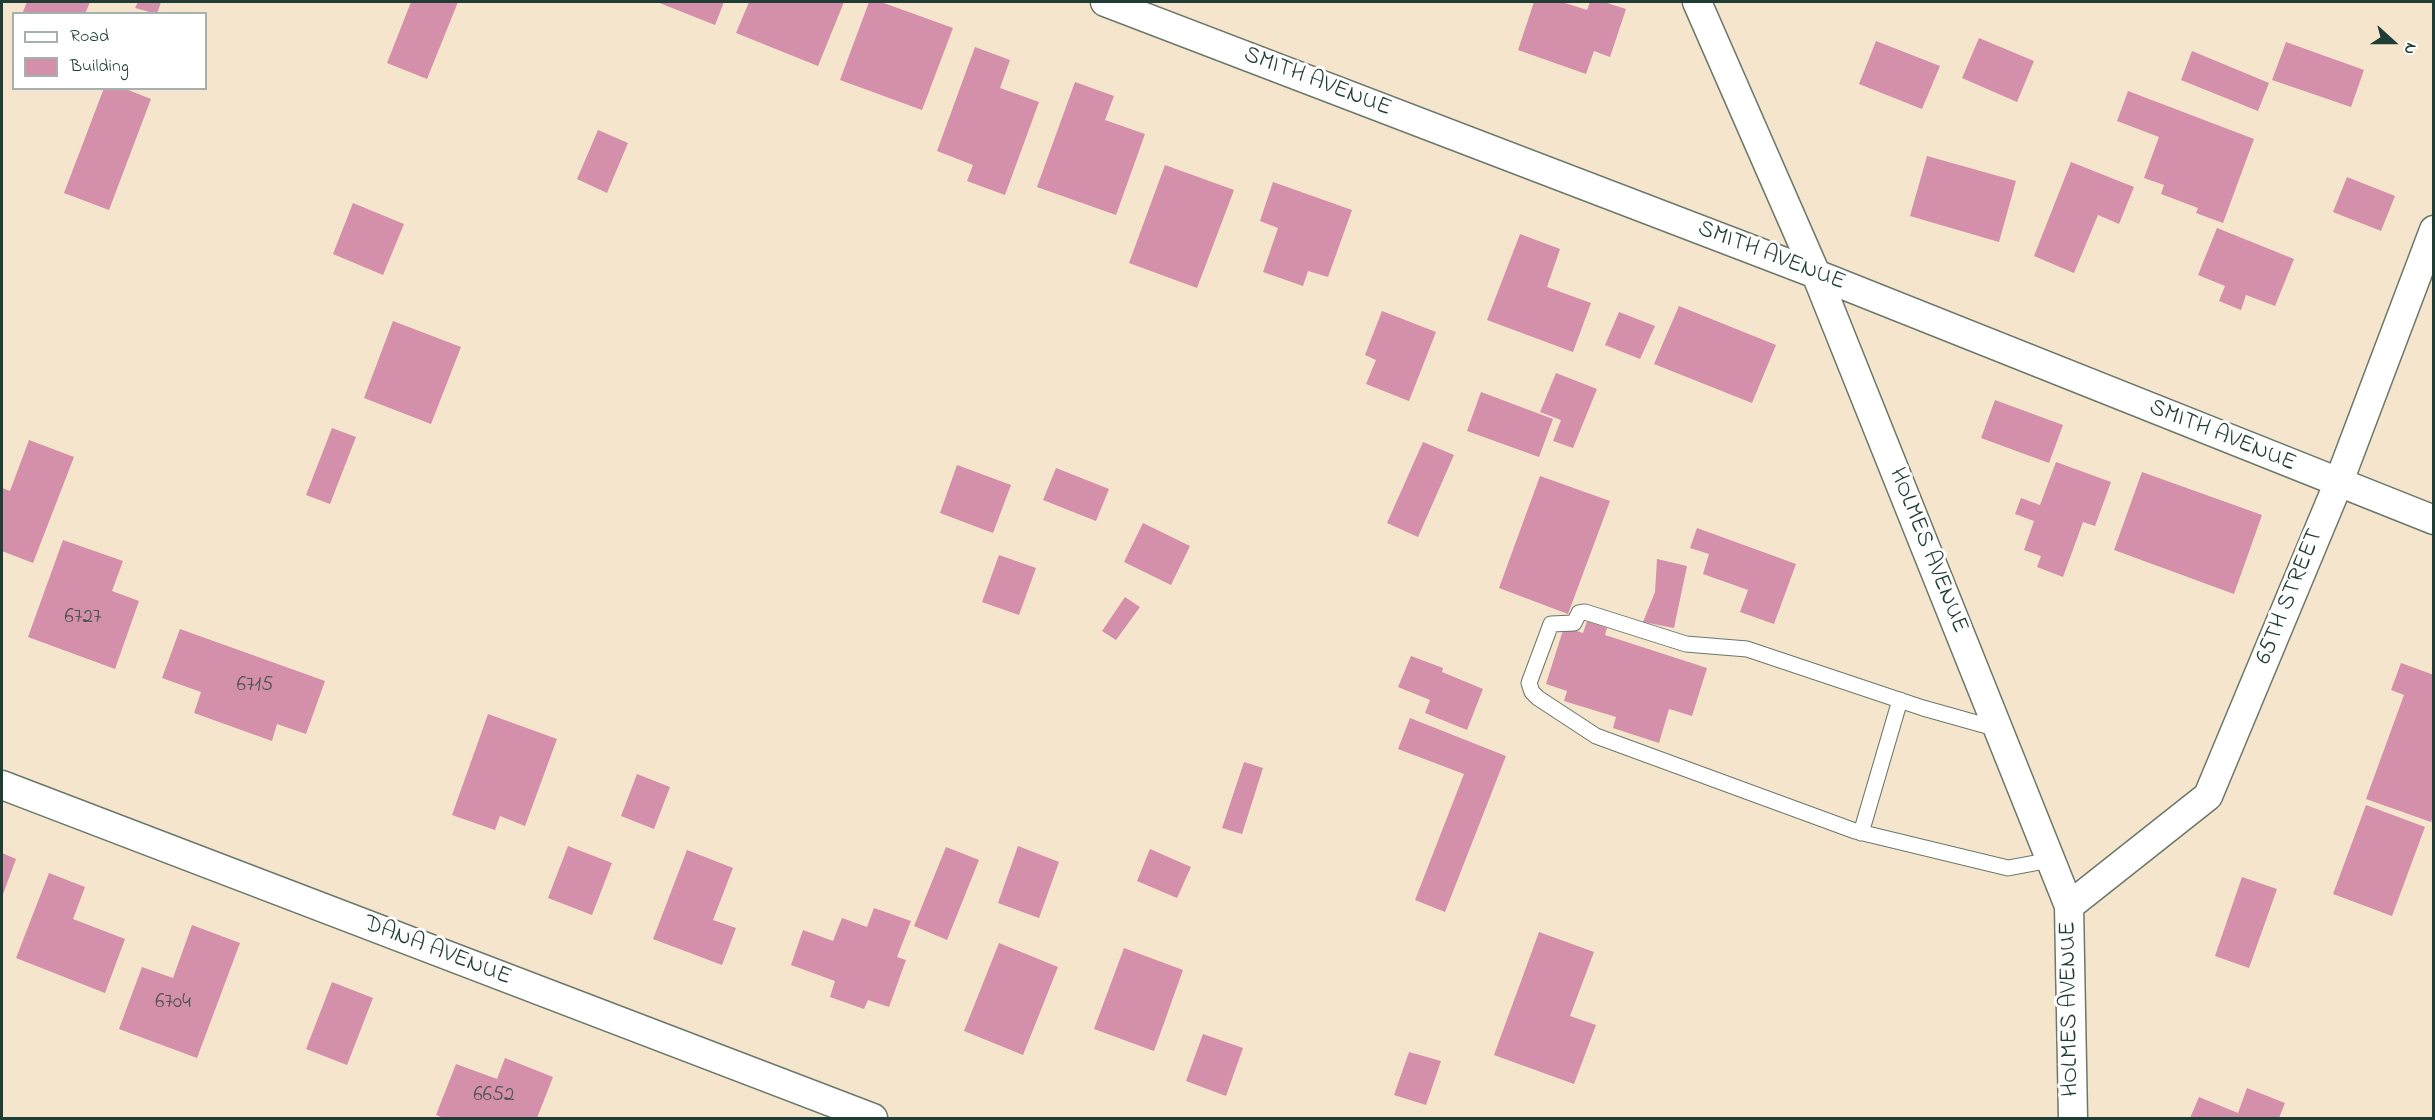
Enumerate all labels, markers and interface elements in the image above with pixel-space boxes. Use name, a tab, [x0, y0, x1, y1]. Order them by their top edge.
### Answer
legend	[12, 12, 207, 90]
north arrow	[2363, 12, 2423, 72]
text: Road	[70, 24, 109, 50]
text: N	[2397, 39, 2423, 58]
street label: SMITH AVENUE	[1239, 42, 1395, 124]
text: Building	[70, 54, 129, 80]
street label: SMITH AVENUE	[1693, 216, 1849, 298]
street label: SMITH AVENUE	[2144, 394, 2300, 480]
street label: HOLMES AVENUE	[1881, 464, 1973, 638]
street label: 65TH STREET	[2251, 525, 2331, 669]
house number: 6727	[65, 606, 101, 632]
house number: 6715	[237, 674, 273, 700]
street label: DANA AVENUE	[359, 911, 515, 993]
street label: HOLMES AVENUE	[2055, 921, 2087, 1097]
house number: 6704	[155, 991, 191, 1017]
house number: 6652	[474, 1084, 514, 1110]

